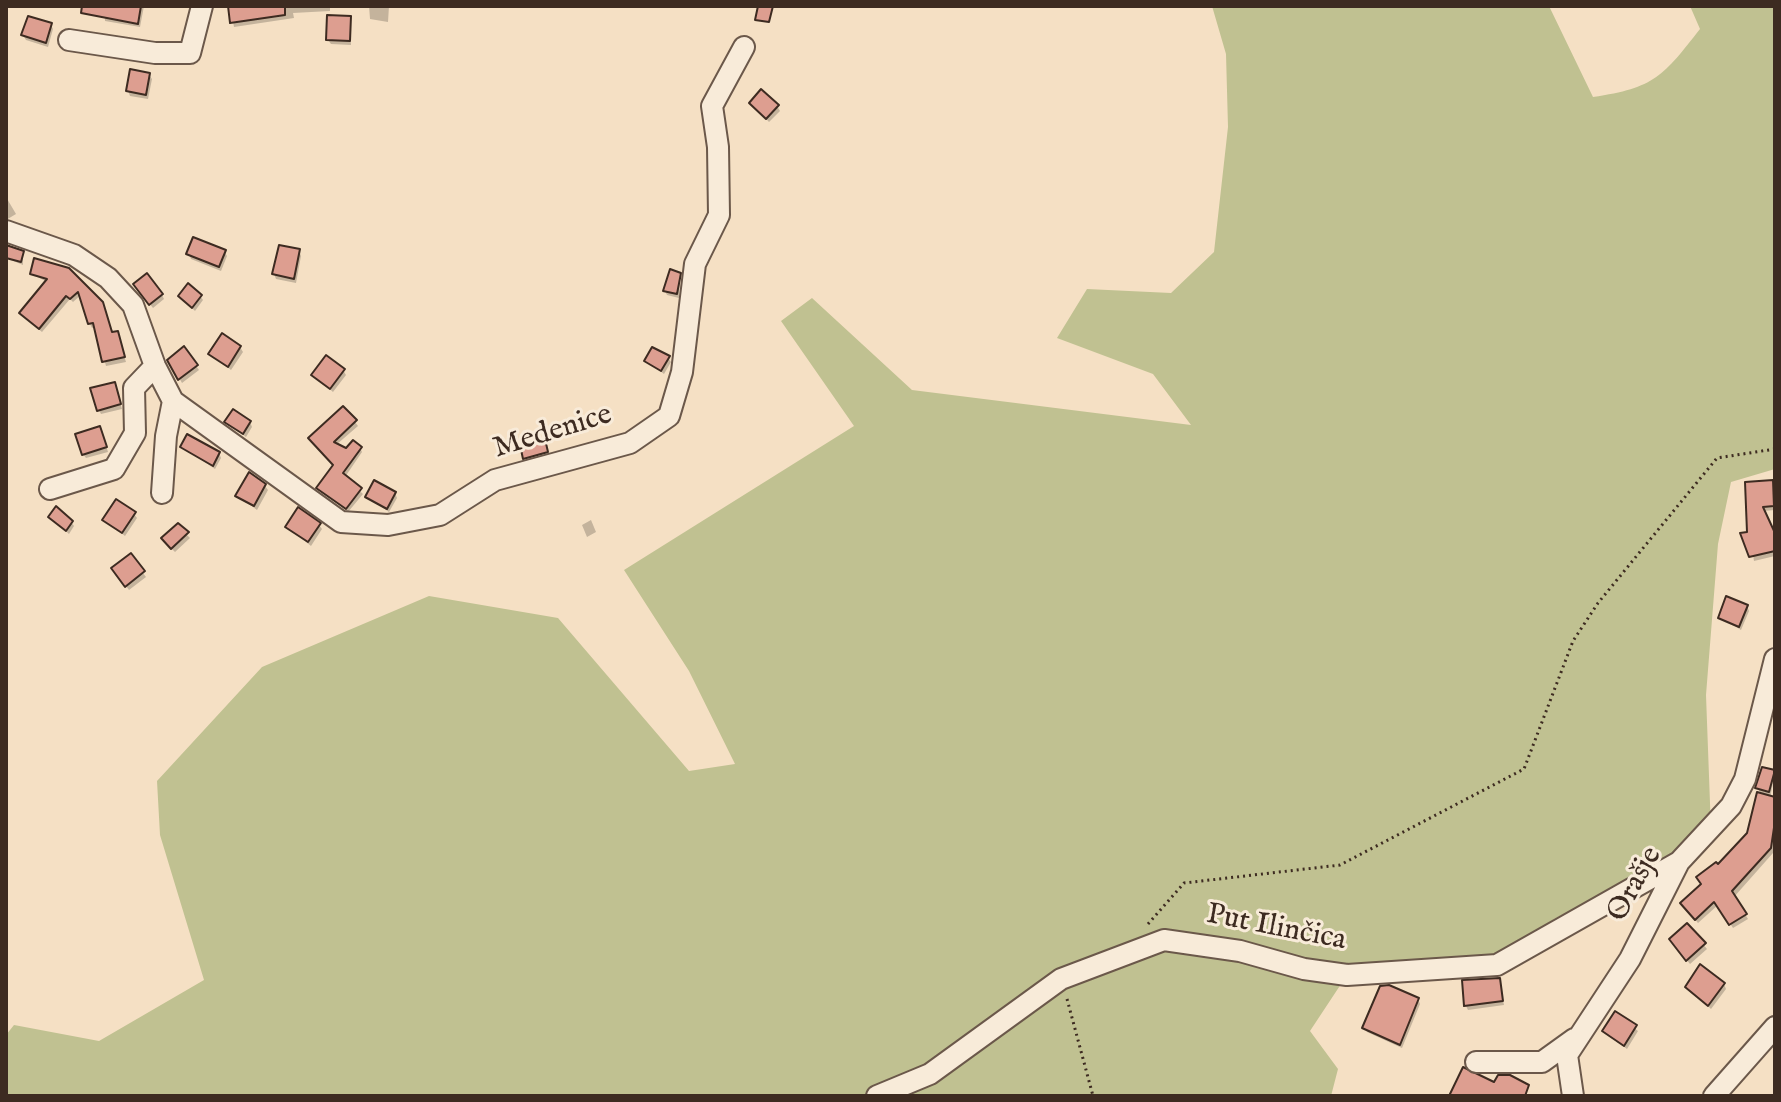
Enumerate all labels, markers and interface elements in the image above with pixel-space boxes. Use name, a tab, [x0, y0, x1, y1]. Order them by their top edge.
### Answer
street label: Medenice	[489, 398, 617, 468]
street label: Orašje	[1601, 841, 1671, 929]
street label: Put Ilinčica	[1203, 898, 1349, 960]

